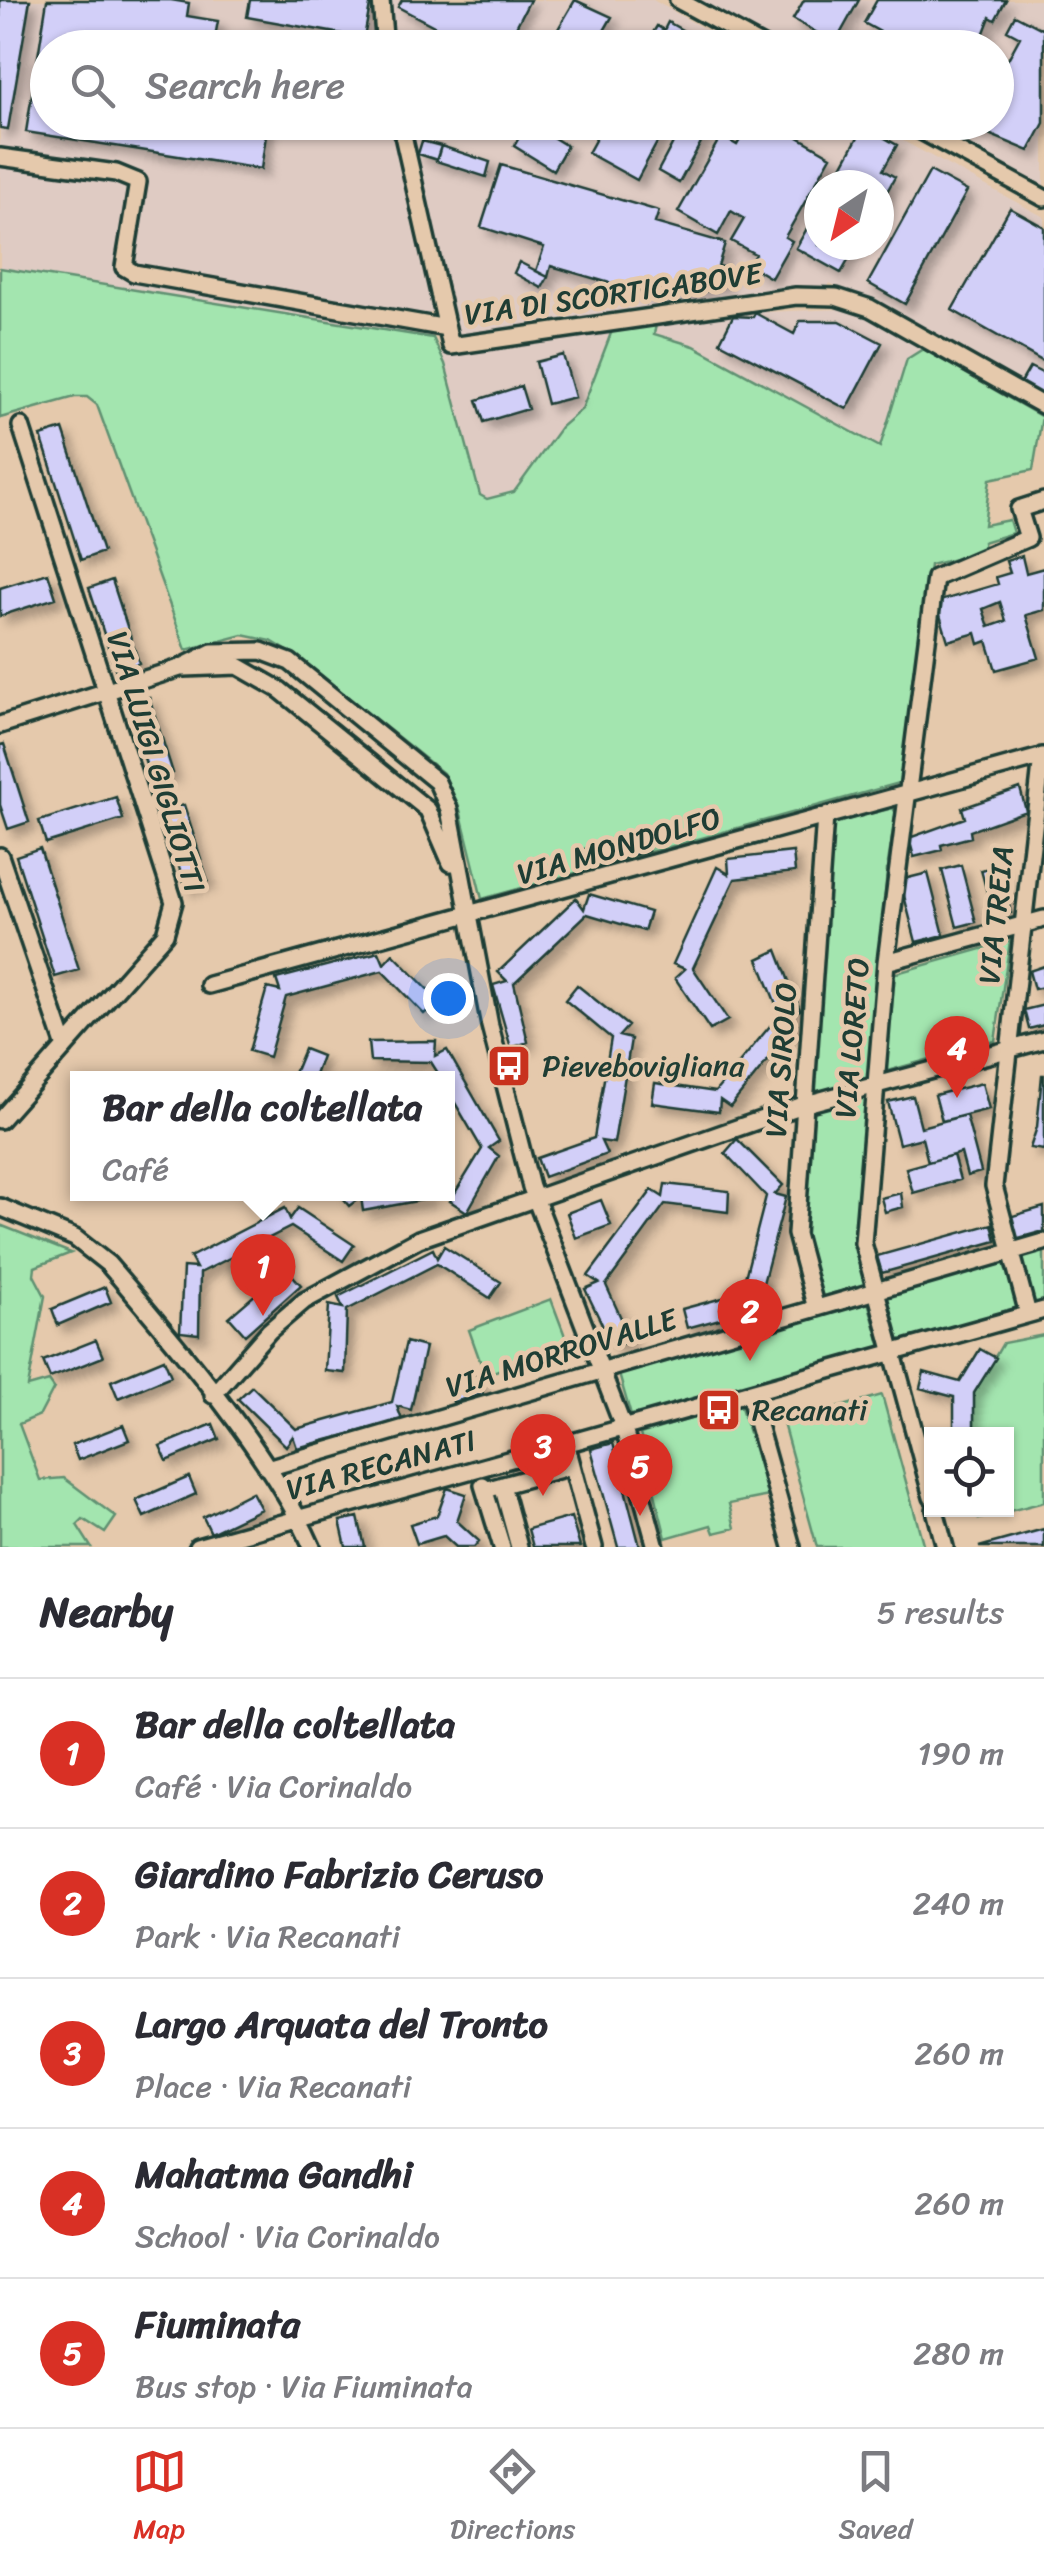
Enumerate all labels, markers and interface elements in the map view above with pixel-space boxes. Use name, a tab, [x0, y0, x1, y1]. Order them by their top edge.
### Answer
search box	[30, 30, 1014, 140]
text: Search here	[145, 52, 345, 119]
icon: search	[65, 58, 120, 113]
north arrow	[804, 170, 894, 260]
street label: VIA DI SCORTICABOVE	[461, 246, 768, 342]
street label: VIA LUIGI GIGLIOTTI	[91, 624, 221, 900]
street label: VIA MONDOLFO	[511, 791, 727, 901]
street label: VIA TREIA	[962, 843, 1030, 987]
street label: VIA LORETO	[818, 955, 886, 1121]
your location	[423, 973, 474, 1024]
street label: VIA SIROLO	[749, 980, 813, 1140]
pin: 4	[924, 1016, 990, 1098]
place label: Pievebovigliana	[542, 1039, 745, 1093]
bus stop icon: Pievebovigliana	[486, 1043, 532, 1089]
popup	[70, 1071, 455, 1201]
text: Bar della coltellata	[102, 1074, 423, 1141]
text: Café	[102, 1141, 169, 1198]
pin: 1	[230, 1234, 296, 1316]
pin: 2	[718, 1278, 782, 1361]
street label: VIA MORROVALLE	[439, 1292, 686, 1414]
place label: Recanati	[752, 1383, 869, 1437]
bus stop icon: Recanati	[696, 1387, 742, 1433]
street label: VIA RECANATI	[280, 1414, 482, 1516]
pin: 3	[510, 1414, 576, 1496]
map controls	[924, 1427, 1014, 1517]
button: locate	[924, 1427, 1014, 1517]
pin: 5	[608, 1434, 672, 1516]
text: Nearby	[40, 1575, 173, 1649]
text: 5 results	[877, 1584, 1004, 1641]
text: Bar della coltellata	[135, 1691, 455, 1758]
text: 1	[66, 1725, 79, 1782]
text: 190 m	[918, 1725, 1004, 1782]
text: Café · Via Corinaldo	[135, 1758, 412, 1815]
text: Giardino Fabrizio Ceruso	[135, 1841, 543, 1908]
text: 2	[63, 1875, 82, 1932]
text: 240 m	[912, 1875, 1004, 1932]
text: Park · Via Recanati	[135, 1908, 400, 1965]
text: Largo Arquata del Tronto	[135, 1991, 548, 2058]
text: 3	[64, 2025, 81, 2082]
text: 260 m	[914, 2025, 1004, 2082]
text: Place · Via Recanati	[135, 2058, 411, 2115]
text: Mahatma Gandhi	[135, 2141, 412, 2208]
text: 4	[62, 2175, 83, 2232]
text: 260 m	[914, 2175, 1004, 2232]
text: School · Via Corinaldo	[135, 2208, 440, 2265]
text: Fiuminata	[135, 2291, 300, 2358]
text: 5	[63, 2325, 82, 2382]
text: 280 m	[913, 2325, 1004, 2382]
text: Bus stop · Via Fiuminata	[135, 2358, 473, 2415]
tab: Map	[132, 2444, 187, 2553]
tab: Directions	[450, 2444, 575, 2553]
tab: Saved	[839, 2444, 912, 2553]

